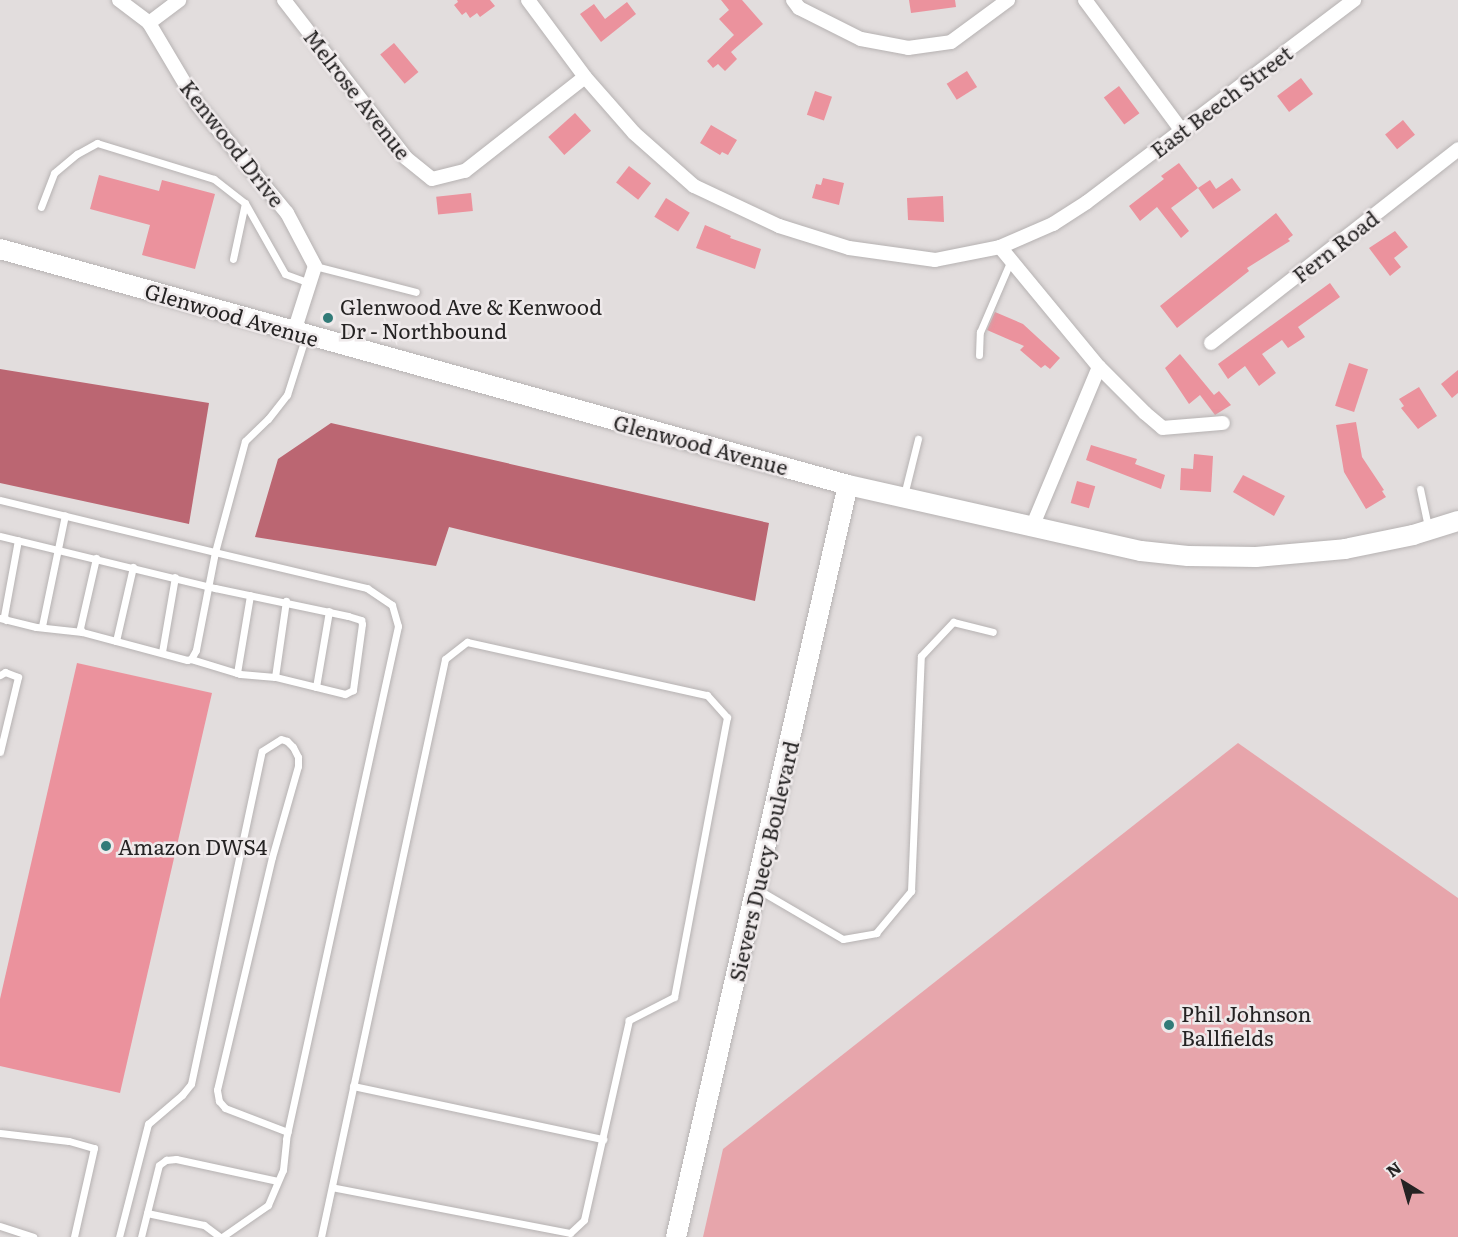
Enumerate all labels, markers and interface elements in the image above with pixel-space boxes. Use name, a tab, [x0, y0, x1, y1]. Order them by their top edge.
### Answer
street label: Melrose Avenue	[299, 24, 417, 164]
street label: East Beech Street	[1145, 40, 1297, 162]
street label: Kenwood Drive	[176, 75, 290, 211]
street label: Fern Road	[1287, 205, 1383, 287]
street label: Glenwood Avenue	[142, 277, 322, 351]
place label: Glenwood Ave & Kenwood Dr - Northbound	[340, 293, 602, 343]
marker: Glenwood Ave & Kenwood Dr - Northbound	[321, 311, 335, 325]
street label: Glenwood Avenue	[611, 409, 791, 479]
street label: Sievers Duecy Boulevard	[723, 738, 803, 984]
place label: Amazon DWS4	[118, 833, 267, 859]
marker: Amazon DWS4	[99, 839, 113, 853]
place label: Phil Johnson Ballfields	[1181, 1000, 1311, 1050]
marker: Phil Johnson Ballfields	[1162, 1018, 1176, 1032]
north arrow	[1374, 1153, 1434, 1213]
text: N	[1381, 1155, 1406, 1182]

